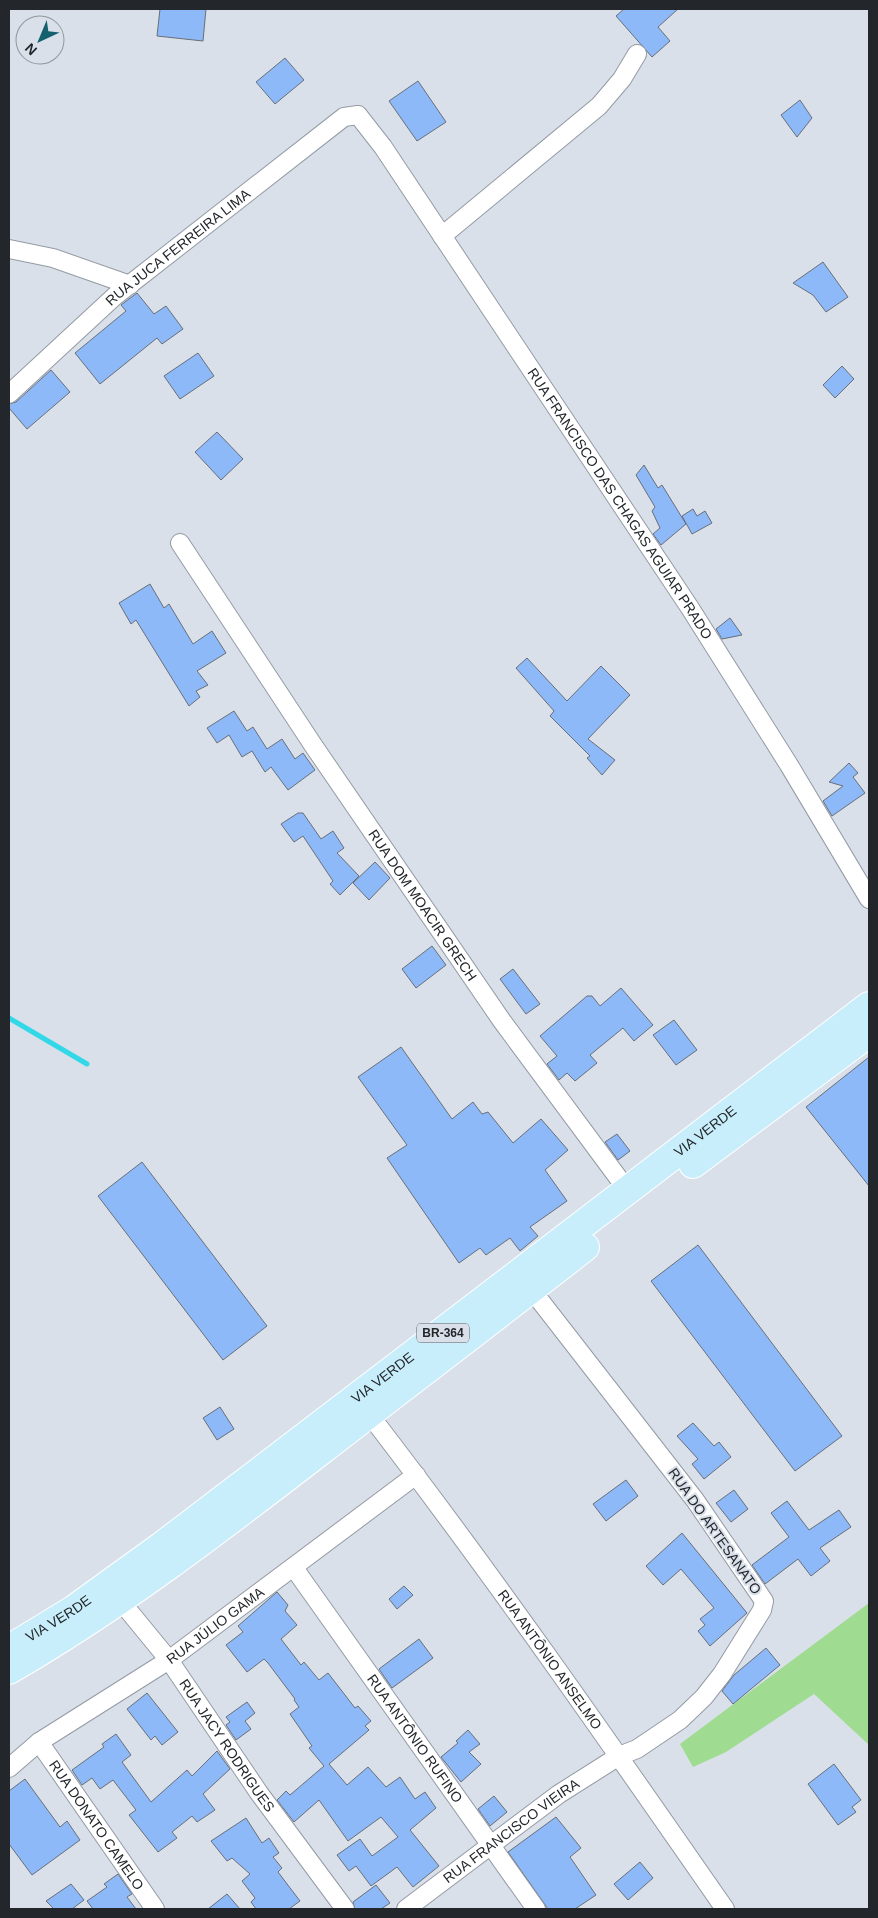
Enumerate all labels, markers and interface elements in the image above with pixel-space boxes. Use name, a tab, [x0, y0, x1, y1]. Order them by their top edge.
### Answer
north arrow	[15, 15, 65, 65]
text: N	[22, 40, 40, 59]
street label: RUA JUCA FERREIRA LIMA	[102, 185, 254, 309]
street label: RUA FRANCISCO DAS CHAGAS AGUIAR PRADO	[525, 365, 716, 642]
street label: RUA DOM MOACIR GRECH	[365, 826, 480, 984]
street label: VIA VERDE	[671, 1102, 739, 1160]
road number: BR-364	[417, 1324, 469, 1342]
street label: VIA VERDE	[348, 1349, 417, 1406]
street label: RUA DO ARTESANATO	[665, 1465, 765, 1597]
street label: RUA JÚLIO GAMA	[163, 1583, 267, 1667]
street label: RUA ANTÔNIO ANSELMO	[495, 1587, 605, 1732]
street label: VIA VERDE	[23, 1592, 94, 1645]
street label: RUA ANTÔNIO RUFINO	[364, 1671, 466, 1806]
street label: RUA JACY RODRIGUES	[176, 1676, 278, 1815]
street label: RUA DONATO CAMELO	[46, 1757, 147, 1893]
street label: RUA FRANCISCO VIEIRA	[440, 1775, 583, 1886]

